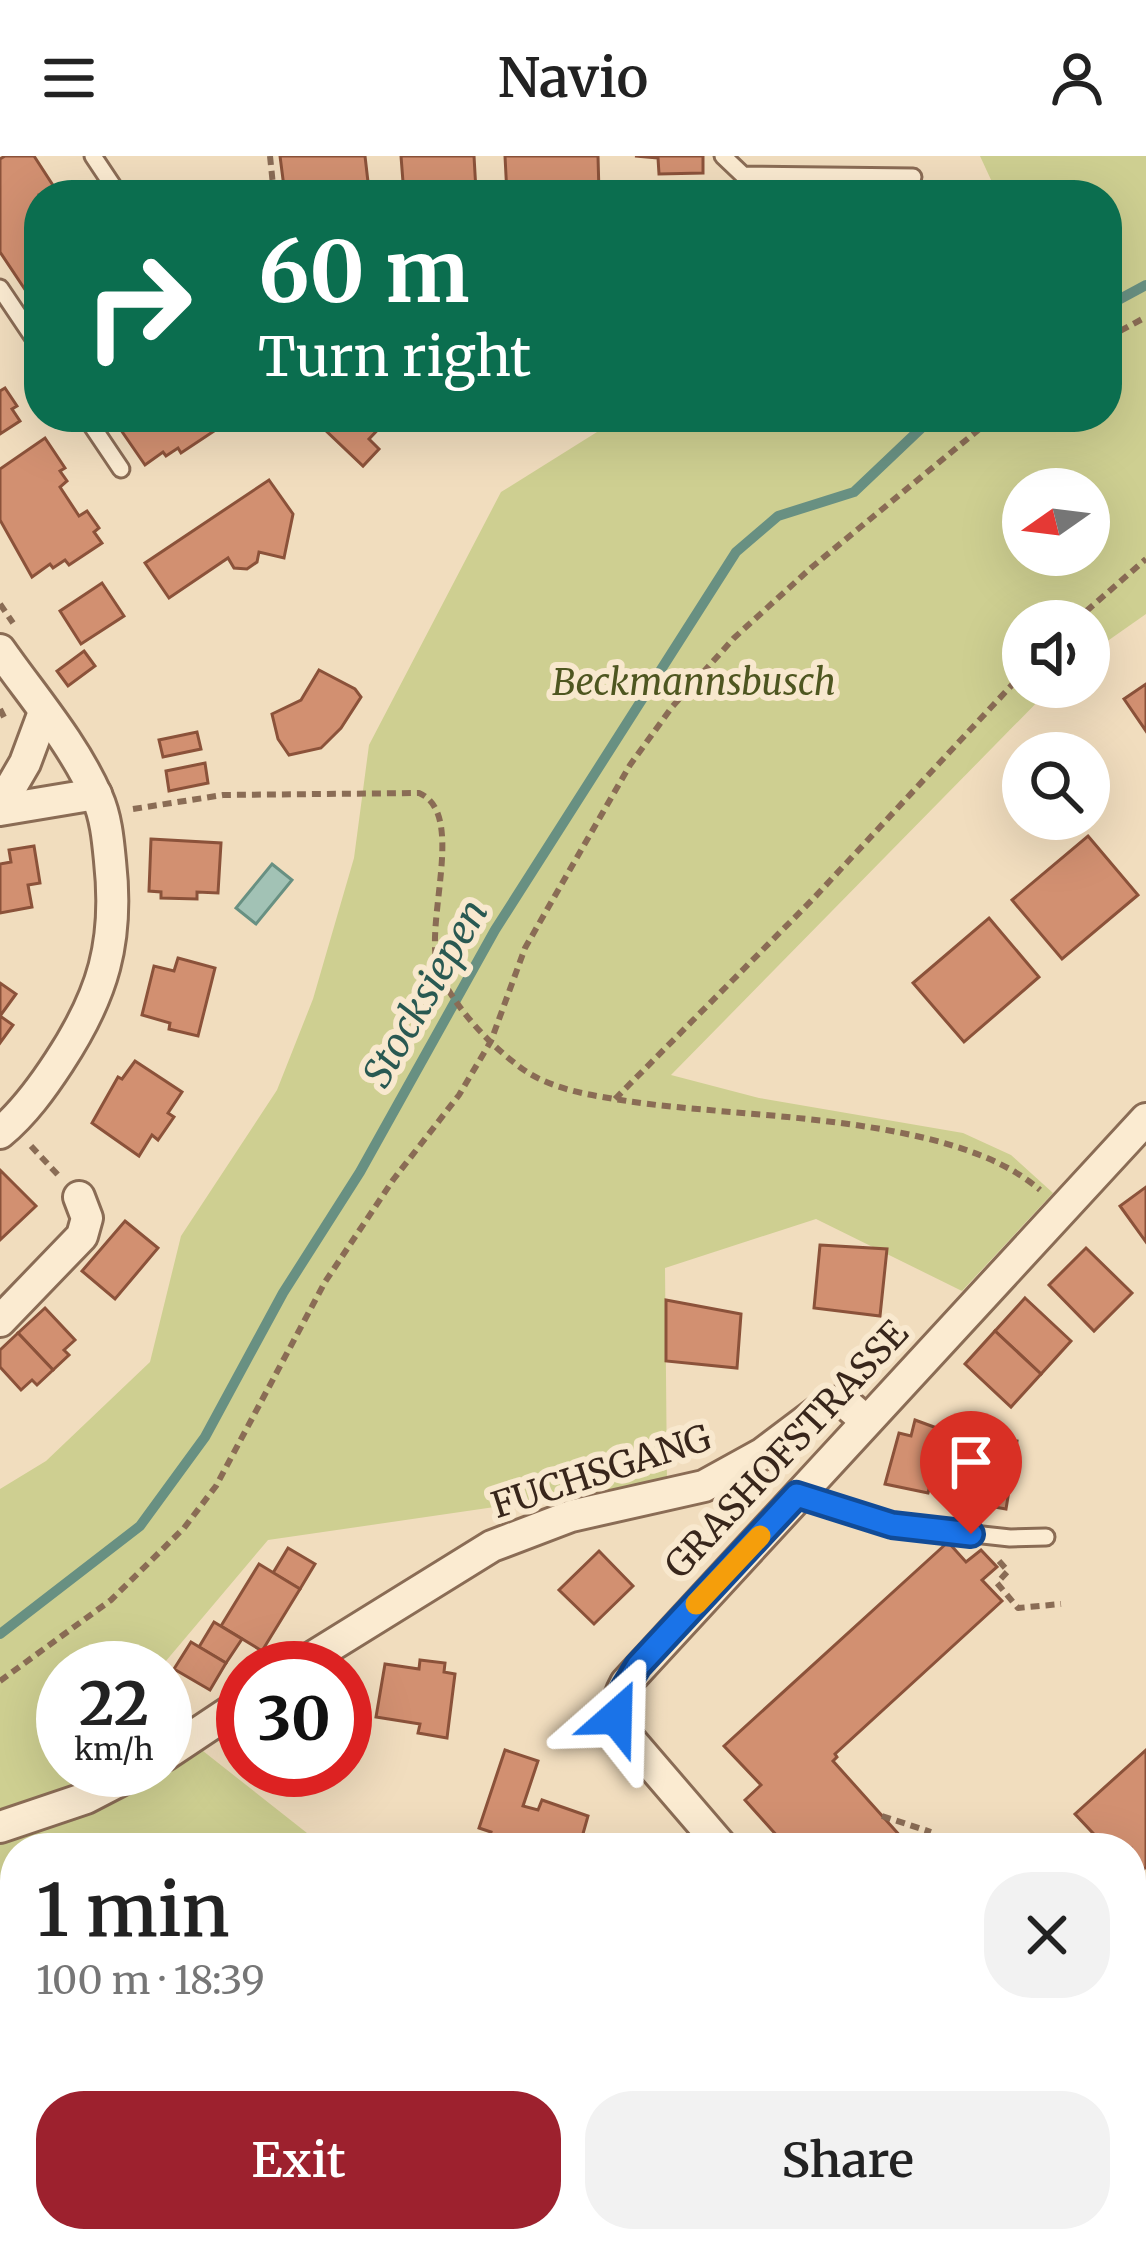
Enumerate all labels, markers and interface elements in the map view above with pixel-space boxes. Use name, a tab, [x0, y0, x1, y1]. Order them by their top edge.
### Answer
text: Navio	[498, 44, 648, 112]
icon: menu	[36, 45, 102, 111]
icon: person	[1044, 45, 1110, 111]
text: 60 m	[258, 219, 469, 325]
icon: right	[60, 228, 216, 384]
text: Turn right	[258, 323, 531, 391]
north arrow	[1002, 468, 1110, 576]
map controls	[1002, 468, 1110, 840]
button: sound	[1002, 600, 1110, 708]
park label: Beckmannsbusch	[552, 660, 836, 705]
button: search	[1002, 732, 1110, 840]
water label: Stocksiepen	[352, 891, 499, 1095]
street label: GRASHOFSTRASSE	[655, 1311, 917, 1587]
pin	[920, 1411, 1022, 1534]
street label: FUCHSGANG	[486, 1415, 716, 1528]
icon: arrive	[938, 1429, 1004, 1495]
speed limit sign: 30	[216, 1641, 372, 1797]
position arrow	[553, 1654, 679, 1780]
text: 22	[79, 1666, 149, 1741]
text: km/h	[74, 1730, 154, 1768]
text: 1 min	[36, 1865, 230, 1956]
button: close	[984, 1872, 1110, 1998]
text: 100 m · 18:39	[36, 1956, 265, 2005]
button: Exit	[36, 2091, 561, 2229]
button: Share	[585, 2091, 1110, 2229]

